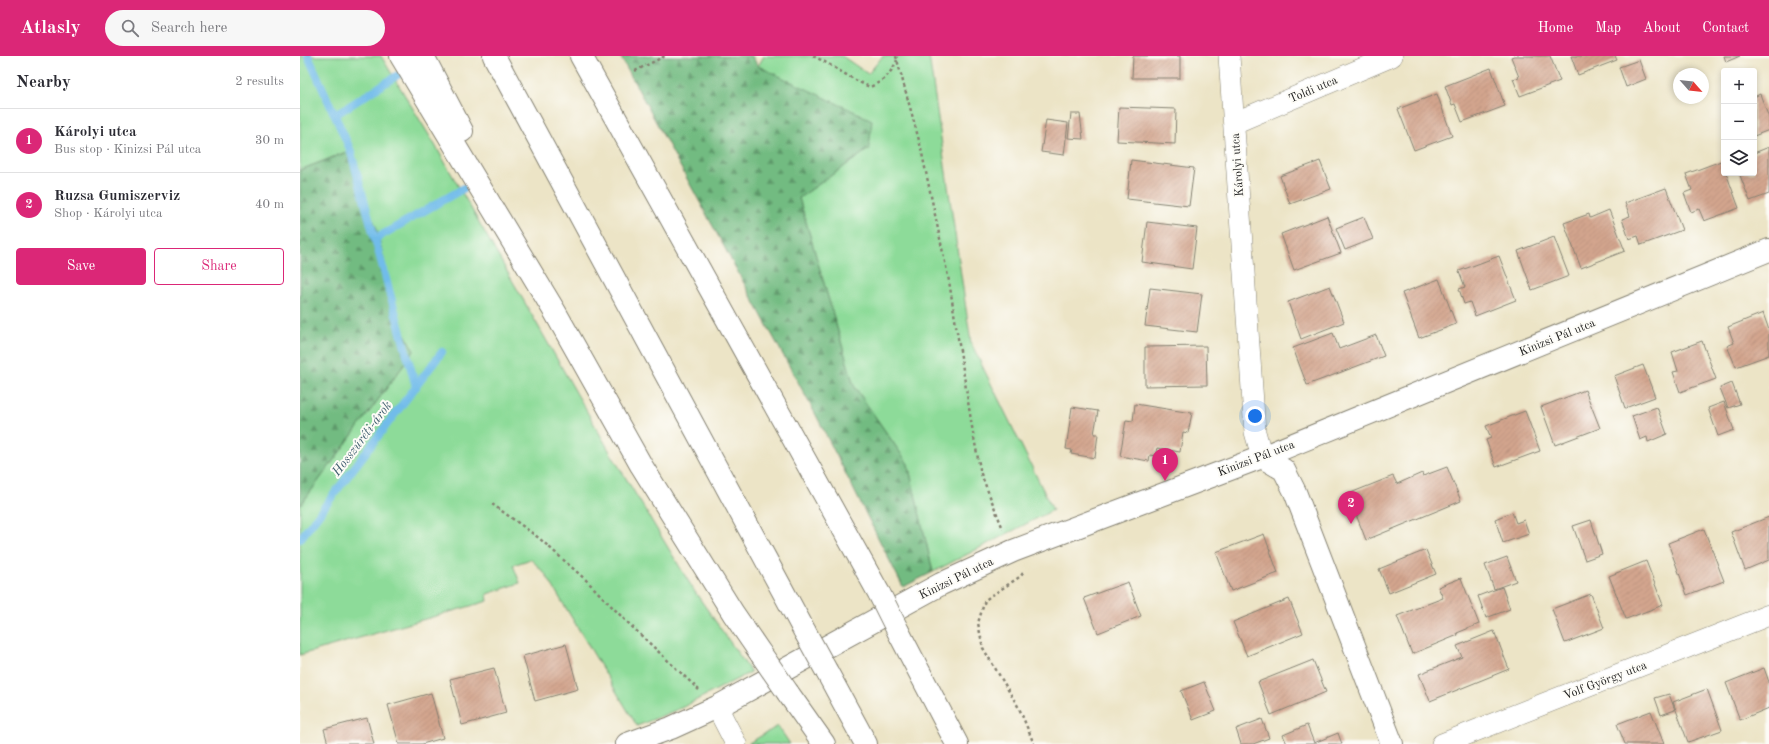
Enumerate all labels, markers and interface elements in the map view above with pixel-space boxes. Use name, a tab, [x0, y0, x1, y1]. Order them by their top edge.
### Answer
search box	[105, 10, 385, 46]
icon: search	[119, 17, 141, 39]
text: Atlasly	[20, 19, 81, 38]
text: Search here	[151, 21, 228, 36]
text: Home	[1538, 21, 1573, 35]
text: Map	[1595, 21, 1621, 35]
text: About	[1643, 21, 1680, 35]
text: Contact	[1702, 21, 1749, 35]
north arrow	[1673, 68, 1709, 104]
map controls	[1721, 68, 1757, 176]
button: +	[1721, 68, 1757, 104]
text: Nearby	[16, 74, 71, 91]
street label: Toldi utca	[1287, 74, 1340, 106]
text: 2 results	[235, 75, 284, 88]
button: −	[1721, 104, 1757, 140]
text: Károlyi utca	[54, 125, 137, 140]
street label: Károlyi utca	[1230, 133, 1246, 197]
text: 1	[25, 134, 33, 147]
text: 30 m	[255, 134, 284, 147]
button: layers	[1721, 140, 1757, 176]
text: Bus stop · Kinizsi Pál utca	[54, 143, 201, 156]
text: Ruzsa Gumiszerviz	[54, 189, 180, 204]
text: 2	[25, 198, 33, 211]
text: 40 m	[255, 198, 284, 211]
text: Shop · Károlyi utca	[54, 207, 162, 220]
button: Save	[16, 248, 146, 285]
button: Share	[154, 248, 284, 285]
street label: Kinizsi Pál utca	[1518, 317, 1597, 359]
water label: Hosszúréti-árok	[329, 399, 394, 479]
your location	[1245, 406, 1265, 426]
street label: Kinizsi Pál utca	[1216, 439, 1296, 479]
pin: 1	[1152, 448, 1178, 481]
pin: 2	[1338, 491, 1364, 524]
street label: Kinizsi Pál utca	[917, 556, 996, 602]
street label: Volf György utca	[1562, 659, 1649, 702]

